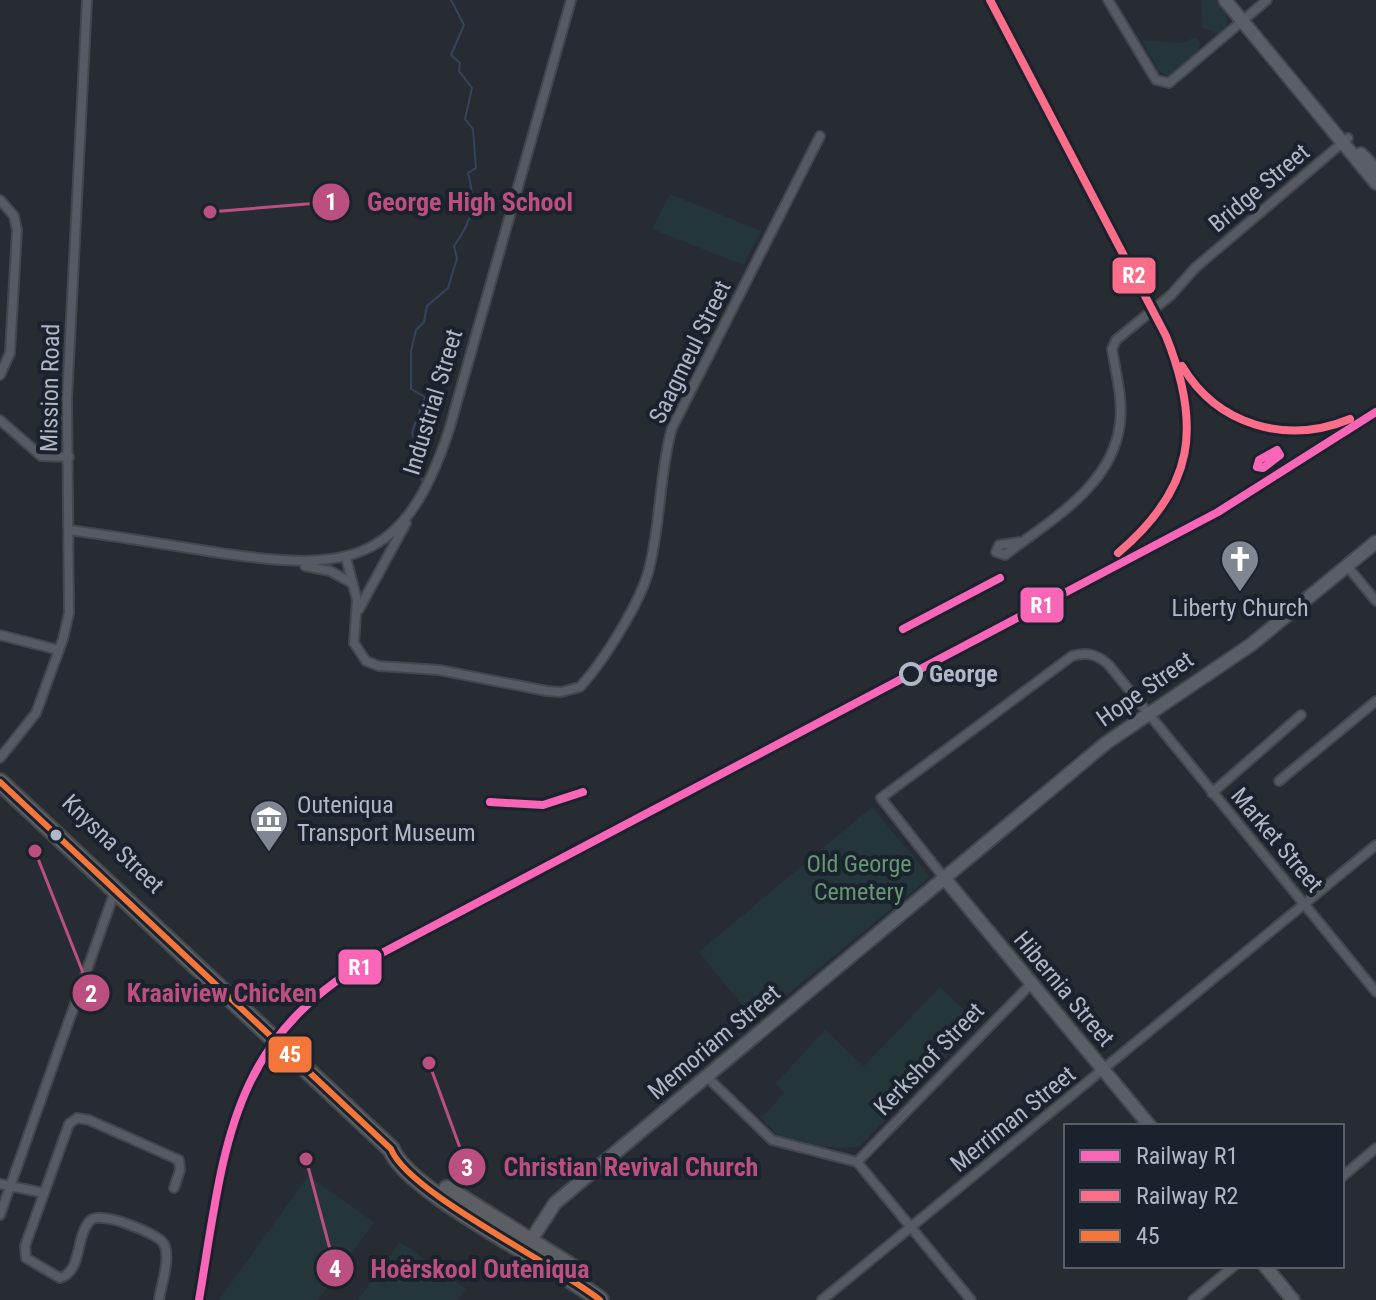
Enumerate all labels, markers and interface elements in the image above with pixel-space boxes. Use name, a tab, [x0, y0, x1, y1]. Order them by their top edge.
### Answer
street label: Bridge Street	[1203, 138, 1315, 238]
callout: George High School	[311, 177, 589, 227]
text: George High School	[367, 187, 573, 217]
text: 1	[325, 188, 337, 216]
line badge: R2	[1111, 256, 1157, 295]
text: R2	[1122, 263, 1146, 288]
street label: Saagmeul Street	[643, 276, 737, 428]
street label: Mission Road	[35, 324, 65, 452]
street label: Industrial Street	[398, 326, 468, 478]
church icon: Liberty Church	[1219, 538, 1261, 593]
line badge: R1	[1019, 586, 1065, 624]
text: R1	[1030, 593, 1054, 618]
place label: Liberty Church	[1171, 594, 1309, 622]
street label: Hope Street	[1091, 645, 1199, 733]
place label: George	[929, 660, 998, 688]
marker: George	[900, 663, 922, 685]
street label: Market Street	[1225, 782, 1329, 898]
street label: Knysna Street	[56, 789, 170, 899]
place label: Outeniqua Transport Museum	[297, 791, 476, 847]
museum icon: Outeniqua Transport Museum	[248, 798, 290, 853]
unlabelled marker	[48, 827, 64, 843]
park label: Old George Cemetery	[807, 850, 912, 906]
street label: Hibernia Street	[1008, 926, 1120, 1052]
line badge: R1	[337, 948, 383, 986]
text: R1	[348, 955, 372, 980]
callout: Kraaiview Chicken	[71, 968, 334, 1018]
text: Kraaiview Chicken	[127, 978, 317, 1008]
street label: Memoriam Street	[642, 979, 786, 1105]
text: 2	[85, 980, 97, 1008]
street label: Kerkshof Street	[868, 997, 990, 1121]
line badge: 45	[267, 1035, 313, 1074]
text: 45	[279, 1042, 301, 1067]
street label: Merriman Street	[945, 1060, 1081, 1178]
legend	[1064, 1124, 1344, 1268]
callout: Christian Revival Church	[447, 1142, 774, 1192]
text: Railway R1	[1136, 1142, 1238, 1170]
text: Christian Revival Church	[504, 1152, 758, 1182]
text: 3	[461, 1154, 473, 1182]
text: Railway R2	[1136, 1182, 1238, 1210]
text: 45	[1136, 1222, 1160, 1250]
callout: Hoërskool Outeniqua	[315, 1243, 606, 1293]
text: Hoërskool Outeniqua	[371, 1254, 589, 1284]
text: 4	[329, 1255, 341, 1283]

